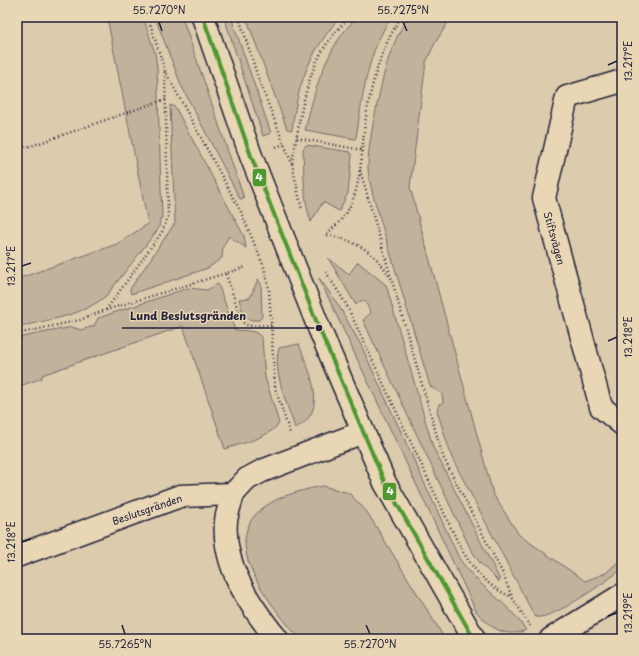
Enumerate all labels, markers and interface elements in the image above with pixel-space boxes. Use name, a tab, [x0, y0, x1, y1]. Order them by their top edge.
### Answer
text: 55.7270°N	[133, 2, 186, 17]
text: 55.7275°N	[377, 2, 429, 17]
text: 13.217°E	[620, 41, 635, 81]
line badge: 4	[252, 168, 267, 187]
text: 4	[255, 168, 263, 185]
street label: Stiftsvägen	[541, 210, 569, 266]
text: 13.217°E	[3, 246, 18, 286]
callout: Lund Beslutsgränden	[122, 305, 254, 328]
text: Lund Beslutsgränden	[130, 307, 246, 324]
text: 13.218°E	[620, 316, 635, 358]
line badge: 4	[382, 482, 397, 501]
text: 4	[386, 482, 394, 499]
street label: Beslutsgränden	[110, 490, 184, 528]
text: 13.218°E	[3, 521, 18, 563]
text: 13.219°E	[620, 592, 635, 634]
text: 55.7265°N	[98, 636, 152, 651]
text: 55.7270°N	[344, 636, 397, 651]

